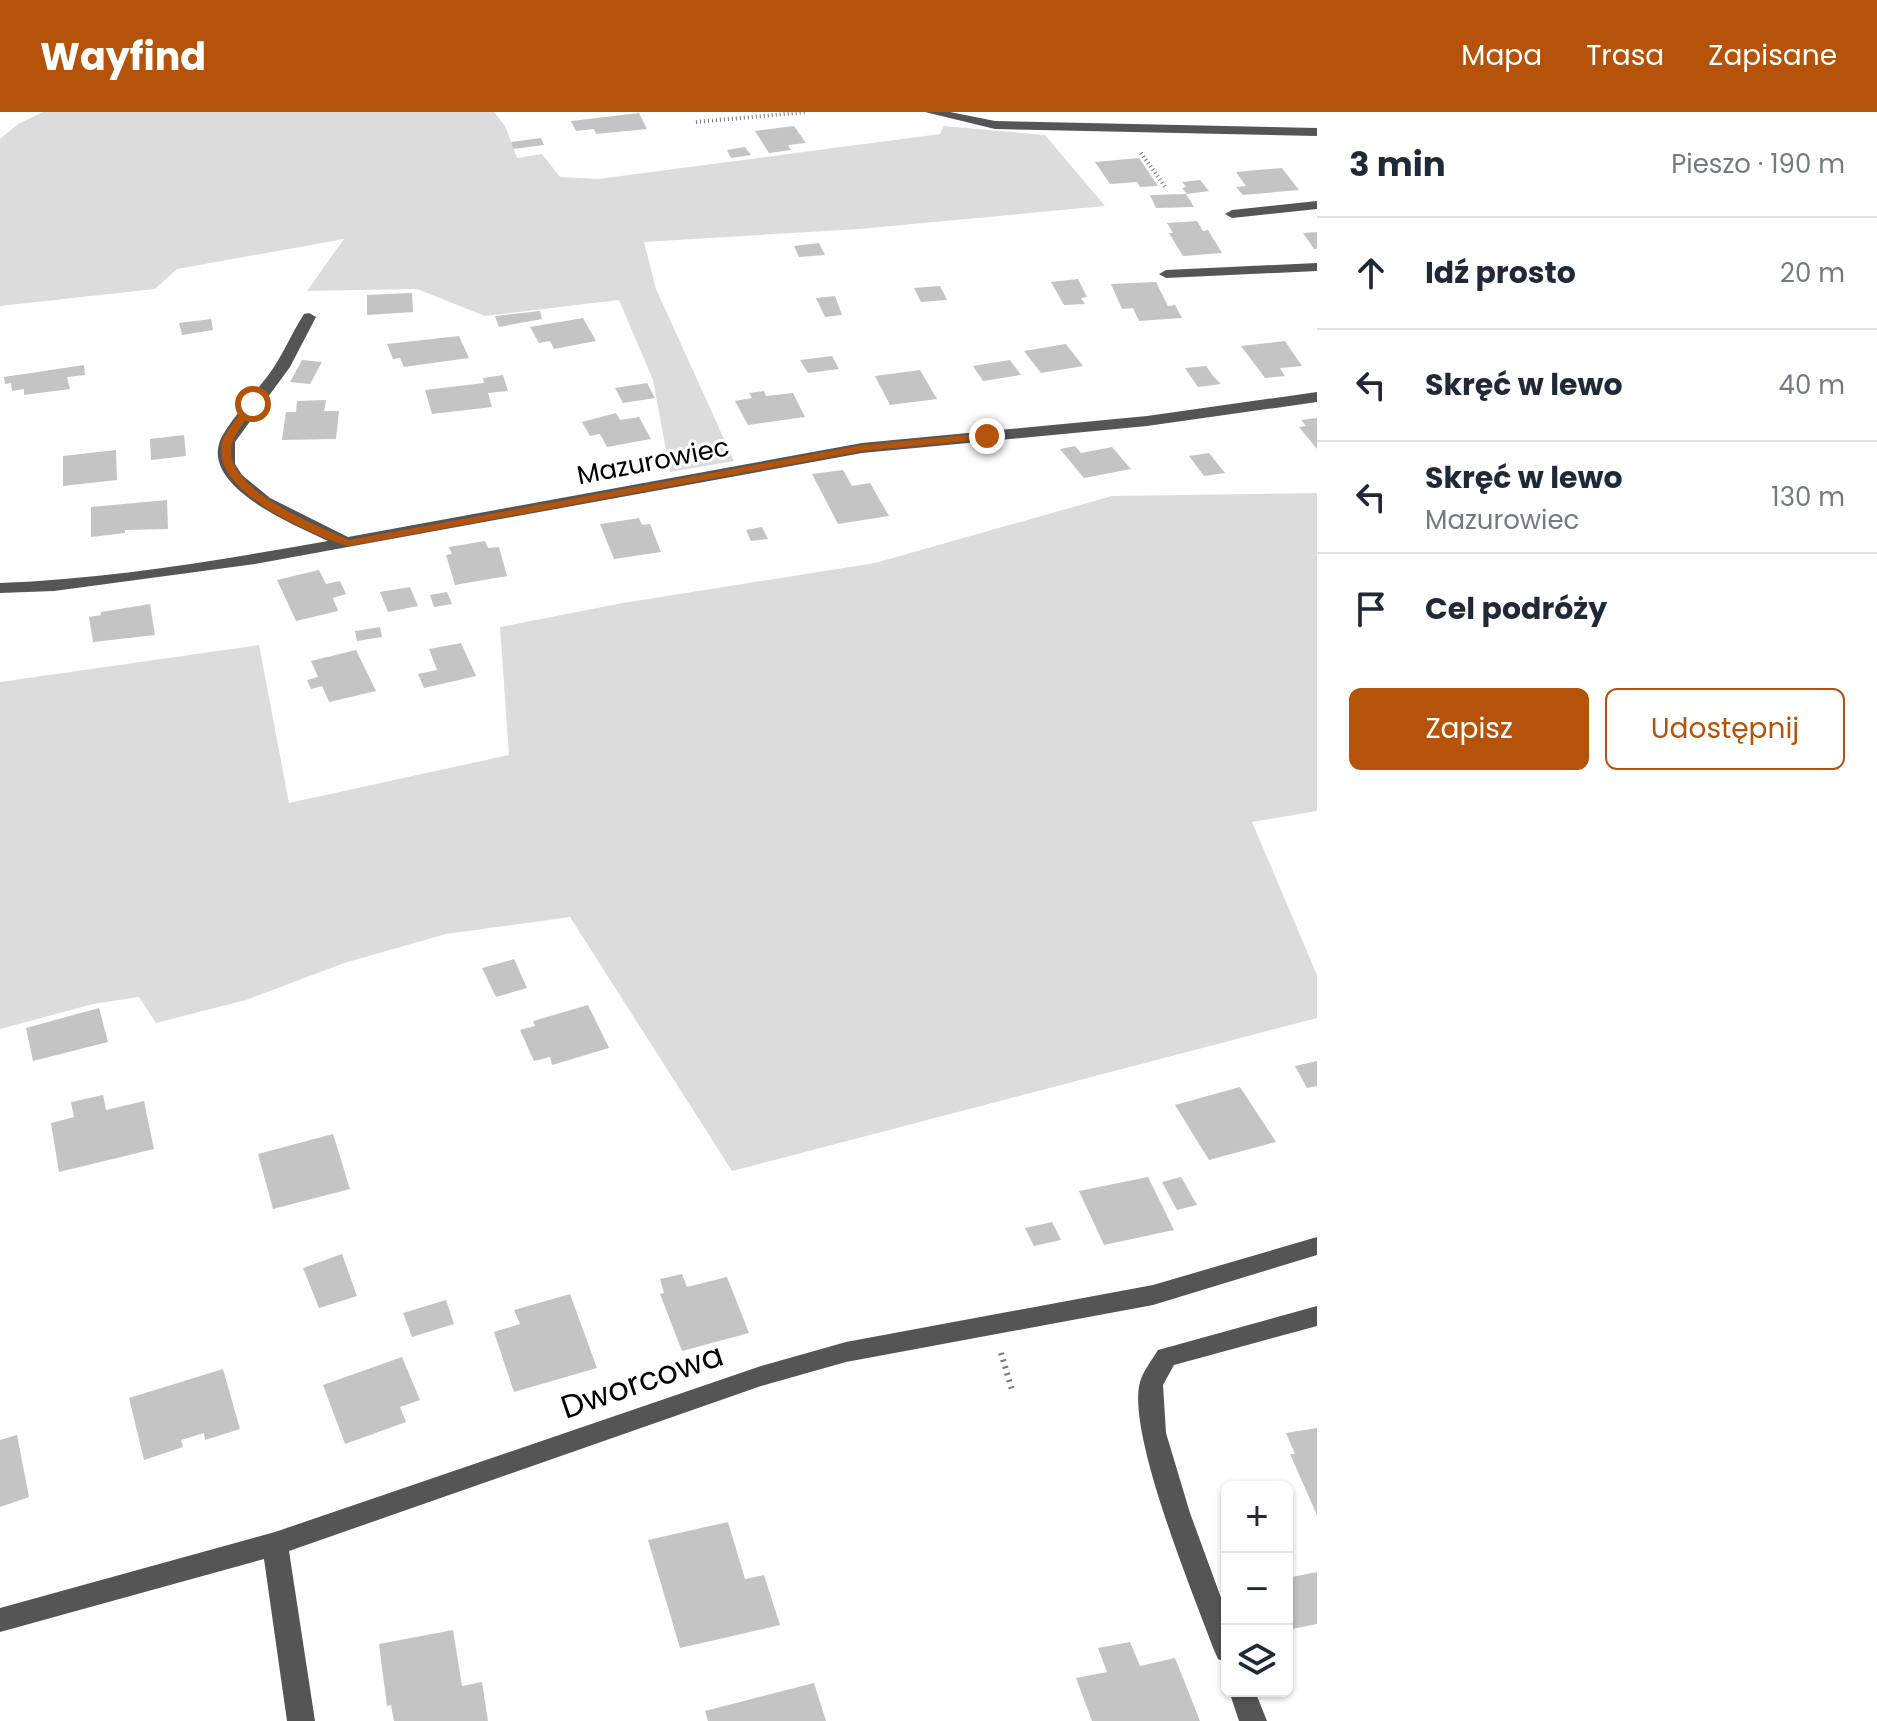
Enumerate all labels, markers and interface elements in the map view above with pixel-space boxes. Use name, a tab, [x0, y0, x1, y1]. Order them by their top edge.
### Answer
text: Wayfind	[40, 30, 206, 83]
text: Mapa	[1461, 36, 1542, 75]
text: Trasa	[1586, 36, 1664, 75]
text: Zapisane	[1708, 36, 1837, 75]
text: 3 min	[1349, 140, 1446, 188]
text: Pieszo · 190 m	[1671, 146, 1845, 182]
icon: ahead	[1349, 251, 1393, 295]
text: Idź prosto	[1425, 251, 1576, 294]
text: 20 m	[1780, 255, 1845, 291]
icon: left	[1349, 363, 1393, 407]
text: Skręć w lewo	[1425, 363, 1623, 406]
text: 40 m	[1779, 367, 1845, 403]
route start	[235, 386, 271, 422]
route end	[969, 418, 1005, 454]
street label: Mazurowiec	[574, 429, 732, 493]
text: Skręć w lewo	[1425, 456, 1623, 499]
icon: left	[1349, 475, 1393, 519]
text: 130 m	[1771, 479, 1845, 515]
text: Mazurowiec	[1425, 502, 1579, 538]
icon: arrive	[1349, 587, 1393, 631]
text: Cel podróży	[1425, 587, 1607, 630]
button: Zapisz	[1349, 688, 1589, 770]
button: Udostępnij	[1605, 688, 1845, 770]
street label: Dworcowa	[555, 1332, 729, 1429]
map controls	[1221, 1481, 1293, 1697]
button: +	[1221, 1481, 1293, 1553]
button: −	[1221, 1553, 1293, 1625]
button: layers	[1221, 1625, 1293, 1697]

